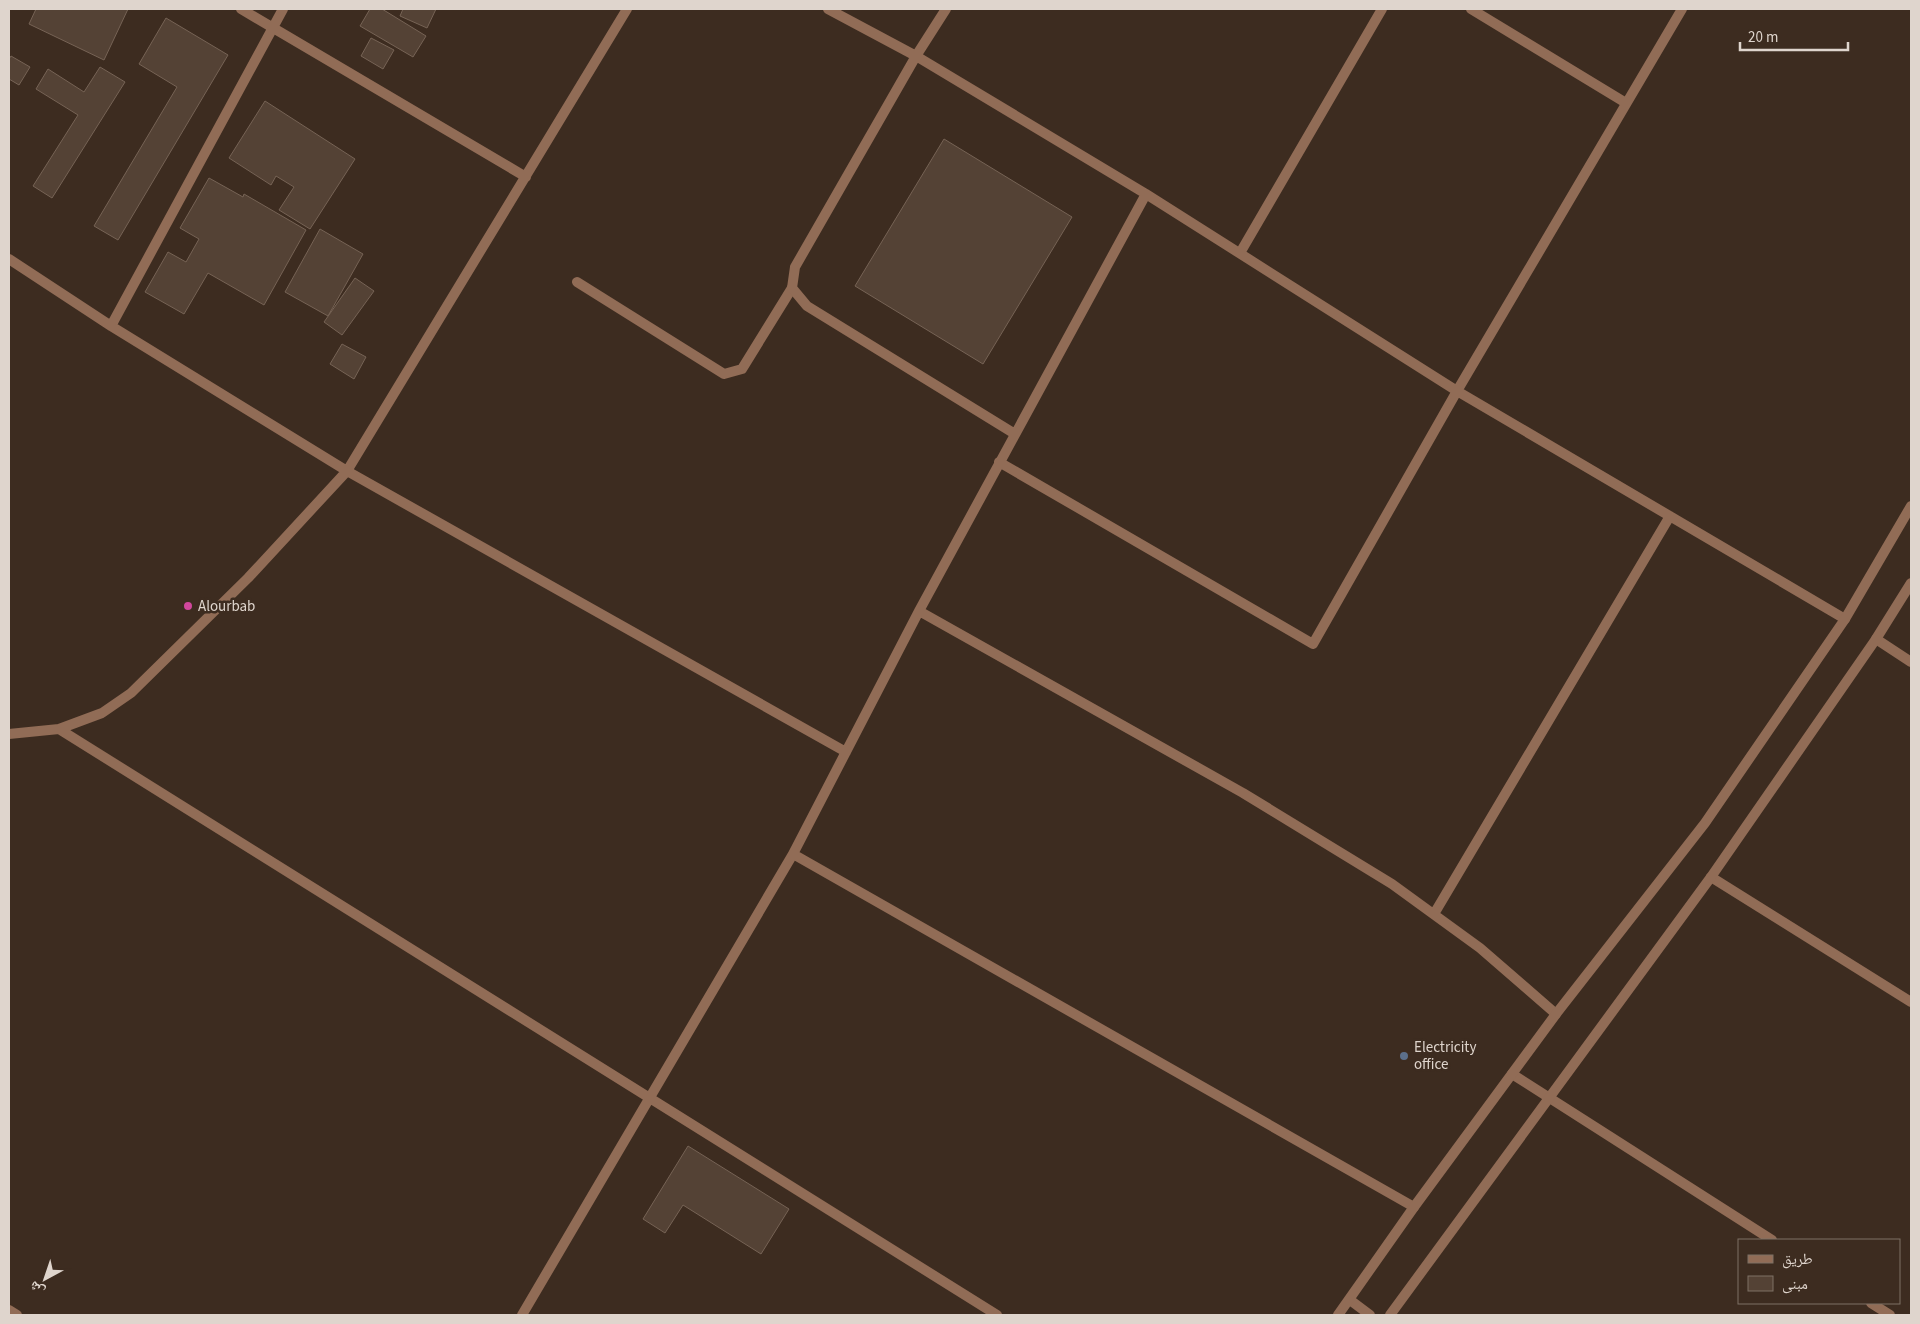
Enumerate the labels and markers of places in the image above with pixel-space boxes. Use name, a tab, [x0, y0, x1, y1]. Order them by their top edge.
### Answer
place label: Alourbab	[198, 596, 255, 617]
marker: Alourbab	[182, 600, 194, 612]
place label: Electricity office	[1414, 1037, 1476, 1075]
marker: Electricity office	[1398, 1050, 1410, 1062]

